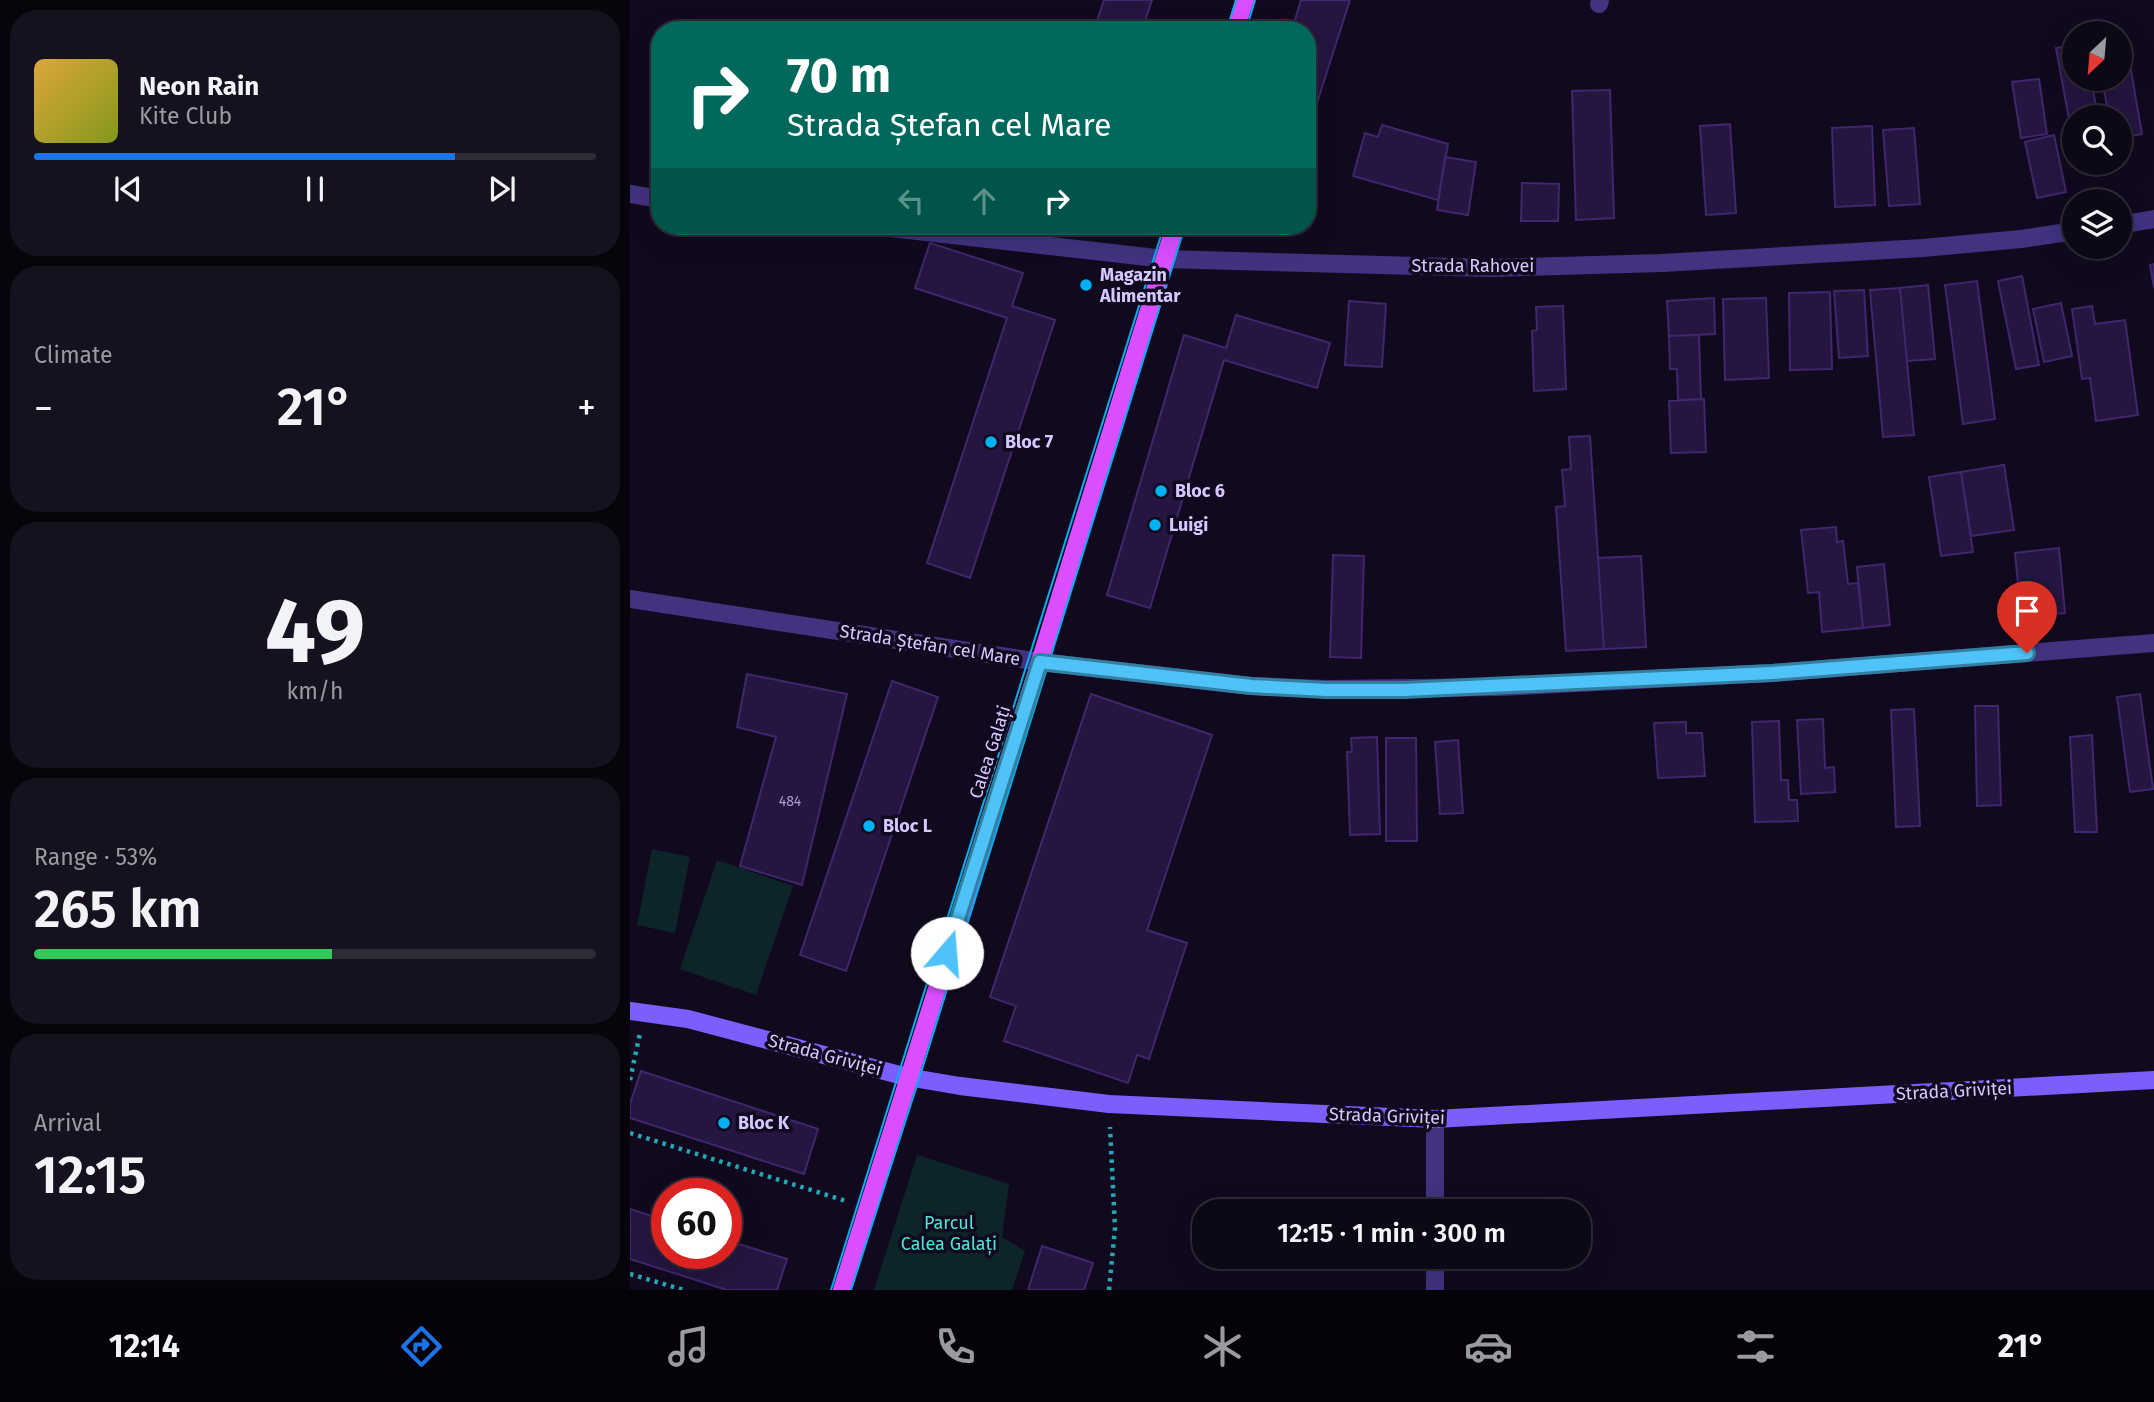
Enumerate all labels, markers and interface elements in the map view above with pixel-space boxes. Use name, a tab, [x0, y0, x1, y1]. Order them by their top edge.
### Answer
north arrow	[2062, 21, 2132, 91]
map controls	[2062, 21, 2132, 259]
text: 70 m	[787, 46, 891, 105]
icon: right	[672, 49, 763, 140]
text: Neon Rain	[139, 71, 259, 102]
text: Kite Club	[139, 102, 232, 130]
button: search	[2062, 105, 2132, 175]
text: Strada Ștefan cel Mare	[787, 106, 1111, 144]
icon: previous	[109, 170, 147, 208]
icon: pause	[296, 170, 334, 208]
icon: next	[483, 170, 521, 208]
icon: left	[892, 182, 930, 220]
icon: ahead	[965, 182, 1003, 220]
icon: right	[1038, 182, 1076, 220]
button: layers	[2062, 189, 2132, 259]
street label: Strada Rahovei	[1412, 255, 1534, 277]
place label: Magazin Alimentar	[1099, 264, 1181, 307]
marker: Magazin Alimentar	[1078, 277, 1094, 293]
text: Climate	[34, 341, 113, 369]
text: 21°	[277, 376, 353, 439]
text: −	[34, 385, 53, 431]
text: +	[577, 385, 596, 431]
place label: Bloc 7	[1005, 431, 1054, 453]
marker: Bloc 7	[983, 434, 999, 450]
place label: Bloc 6	[1175, 480, 1225, 502]
marker: Bloc 6	[1153, 483, 1169, 499]
place label: Luigi	[1169, 514, 1208, 536]
marker: Luigi	[1147, 517, 1163, 533]
text: 49	[265, 577, 365, 686]
pin	[1997, 581, 2057, 653]
icon: arrive	[2008, 592, 2046, 630]
street label: Strada Ștefan cel Mare	[838, 620, 1022, 671]
text: km/h	[287, 677, 343, 705]
street label: Calea Galați	[965, 703, 1016, 802]
house number: 484	[779, 793, 802, 810]
place label: Bloc L	[883, 815, 932, 837]
marker: Bloc L	[861, 818, 877, 834]
text: Range · 53%	[34, 843, 157, 871]
text: 265 km	[34, 878, 202, 941]
position arrow	[910, 916, 984, 990]
street label: Strada Griviței	[766, 1029, 884, 1082]
street label: Strada Griviței	[1895, 1077, 2013, 1106]
street label: Strada Griviței	[1329, 1103, 1445, 1130]
text: Arrival	[34, 1109, 101, 1137]
place label: Bloc K	[738, 1112, 790, 1134]
marker: Bloc K	[716, 1115, 732, 1131]
text: 12:15	[34, 1144, 146, 1207]
speed limit sign: 60	[651, 1178, 742, 1269]
park label: Parcul Calea Galați	[901, 1212, 997, 1256]
text: 12:15 · 1 min · 300 m	[1277, 1218, 1506, 1249]
icon: directions	[397, 1322, 446, 1371]
icon: music	[664, 1322, 713, 1371]
icon: phone	[931, 1322, 980, 1371]
icon: climate	[1198, 1322, 1247, 1371]
icon: car	[1464, 1322, 1513, 1371]
icon: filters	[1731, 1322, 1780, 1371]
text: 12:14	[109, 1327, 180, 1365]
text: 21°	[1998, 1327, 2045, 1365]

